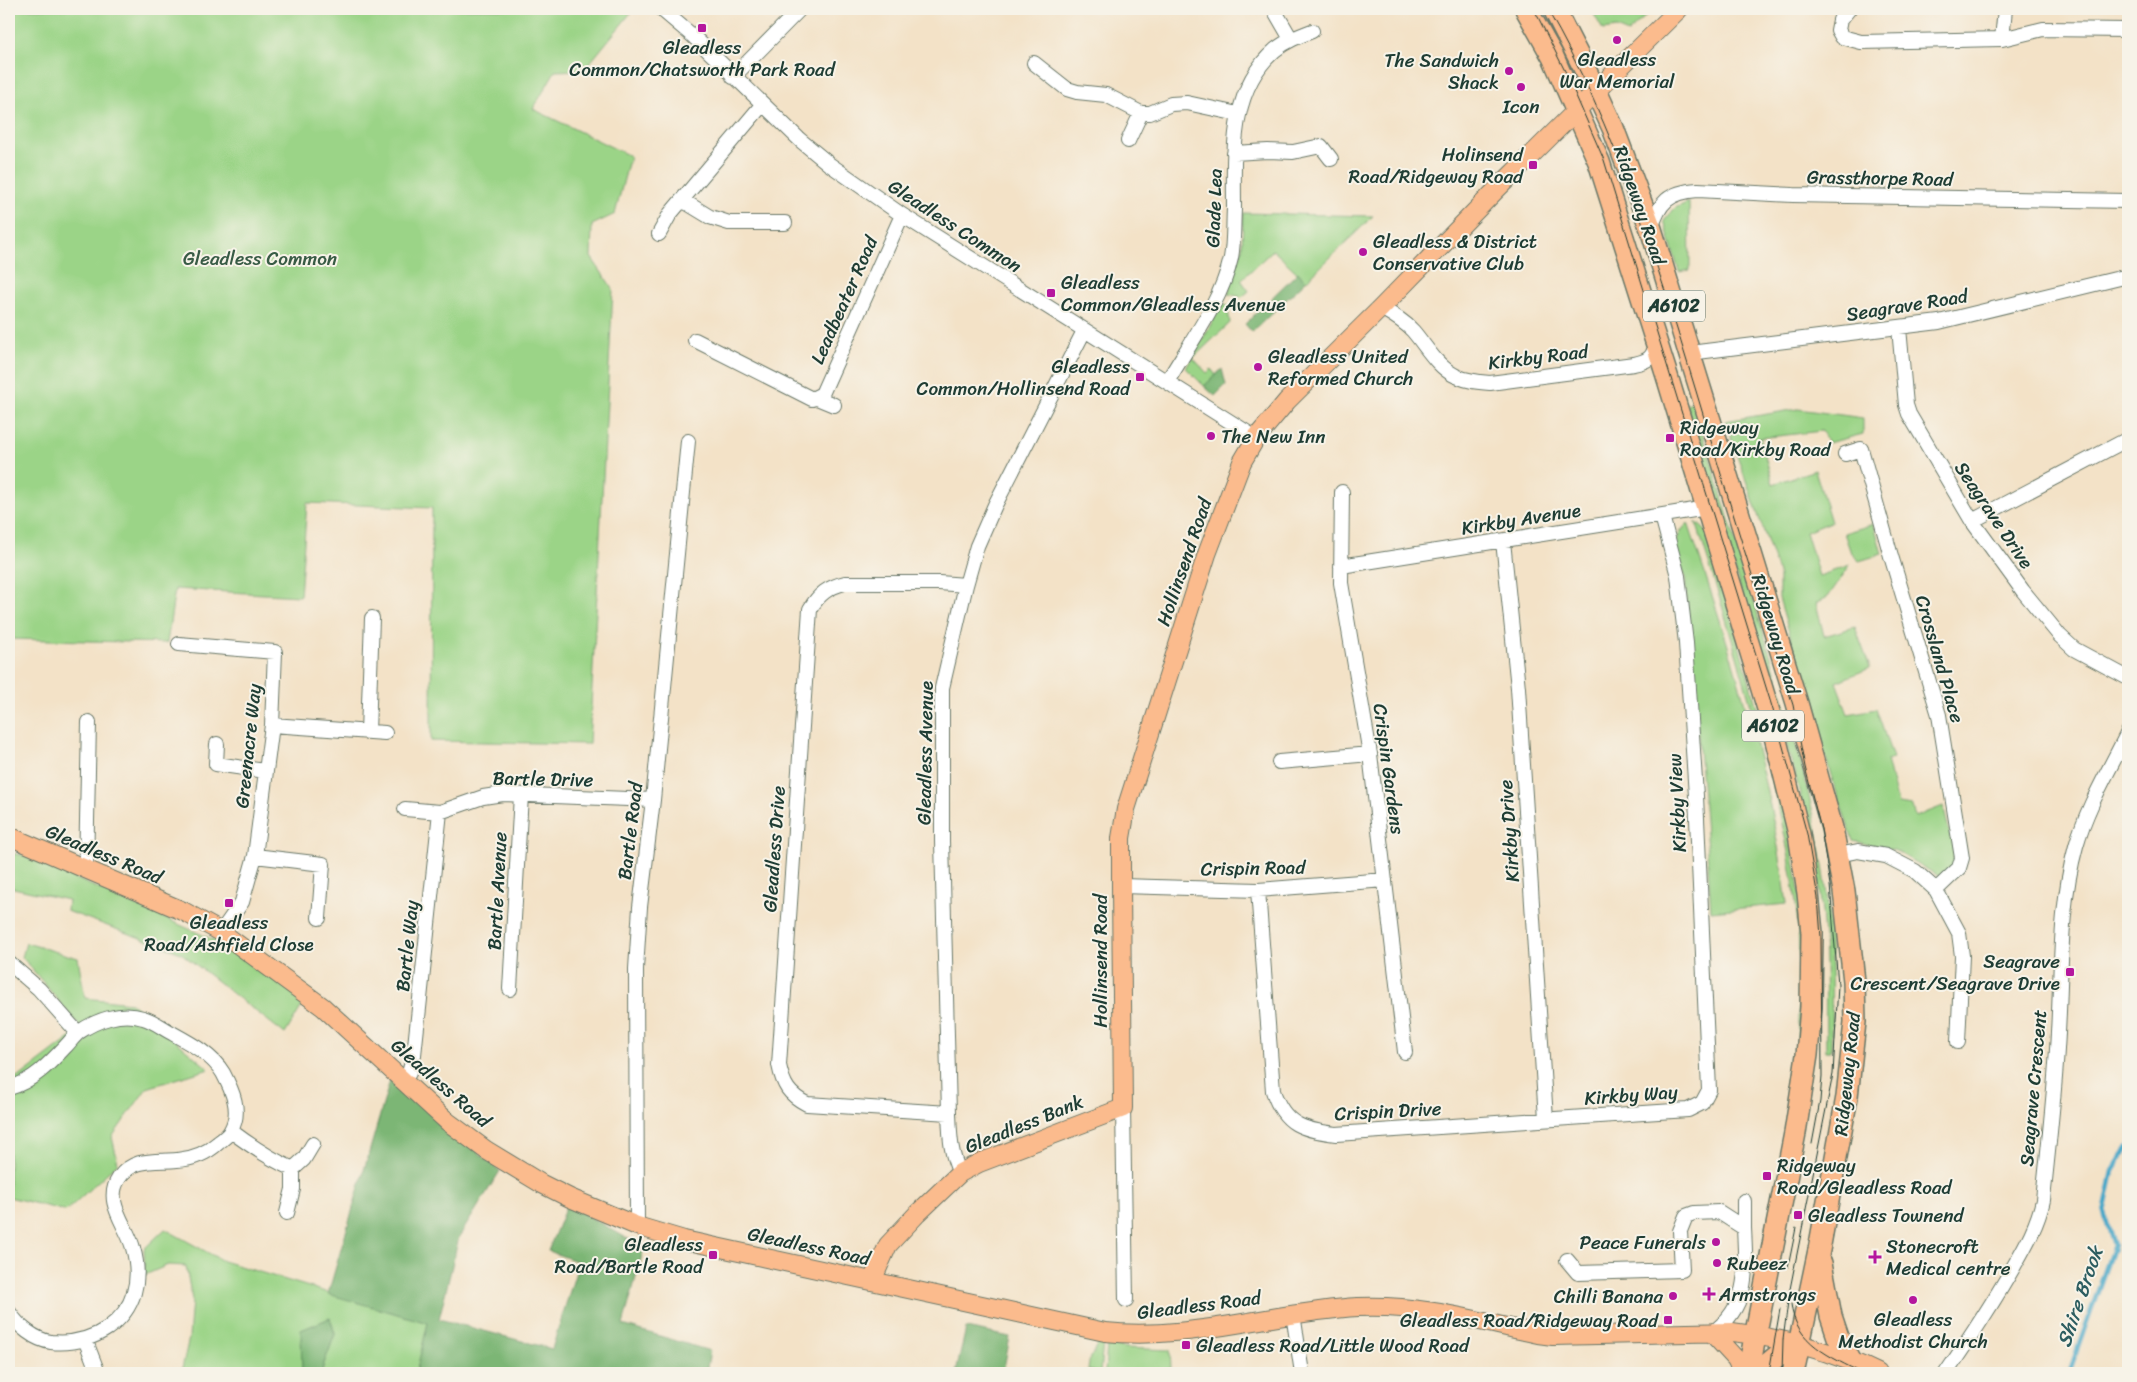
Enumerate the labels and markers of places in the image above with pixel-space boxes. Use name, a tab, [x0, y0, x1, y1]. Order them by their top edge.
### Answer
marker: Gleadless Common/Chatsworth Park Road	[696, 22, 708, 34]
place label: Gleadless Common/Chatsworth Park Road	[569, 31, 837, 86]
marker: Gleadless War Memorial	[1611, 34, 1623, 46]
place label: Gleadless War Memorial	[1560, 43, 1675, 98]
place label: The Sandwich Shack	[1384, 44, 1499, 99]
marker: The Sandwich Shack	[1503, 65, 1515, 77]
marker: Icon	[1515, 81, 1527, 93]
place label: Icon	[1502, 90, 1539, 123]
place label: Holinsend Road/Ridgeway Road	[1348, 138, 1524, 193]
marker: Holinsend Road/Ridgeway Road	[1527, 159, 1539, 171]
place label: Gleadless & District Conservative Club	[1373, 225, 1537, 280]
marker: Gleadless & District Conservative Club	[1357, 246, 1369, 258]
place label: Gleadless Common/Gleadless Avenue	[1061, 266, 1285, 321]
marker: Gleadless Common/Gleadless Avenue	[1045, 287, 1057, 299]
place label: Gleadless United Reformed Church	[1268, 340, 1413, 395]
place label: Gleadless Common/Hollinsend Road	[917, 350, 1132, 405]
marker: Gleadless United Reformed Church	[1252, 361, 1264, 373]
marker: Gleadless Common/Hollinsend Road	[1134, 371, 1146, 383]
place label: Ridgeway Road/Kirkby Road	[1680, 411, 1832, 466]
place label: The New Inn	[1221, 420, 1326, 453]
marker: The New Inn	[1205, 430, 1217, 442]
marker: Ridgeway Road/Kirkby Road	[1664, 432, 1676, 444]
marker: Gleadless Road/Ashfield Close	[223, 897, 235, 909]
place label: Gleadless Road/Ashfield Close	[144, 906, 314, 961]
place label: Seagrave Crescent/Seagrave Drive	[1851, 945, 2060, 1000]
marker: Seagrave Crescent/Seagrave Drive	[2064, 966, 2076, 978]
place label: Ridgeway Road/Gleadless Road	[1777, 1149, 1953, 1204]
marker: Ridgeway Road/Gleadless Road	[1761, 1170, 1773, 1182]
place label: Gleadless Townend	[1808, 1199, 1965, 1232]
marker: Gleadless Townend	[1792, 1209, 1804, 1221]
place label: Peace Funerals	[1580, 1226, 1706, 1259]
place label: Gleadless Road/Bartle Road	[555, 1228, 705, 1283]
place label: Stonecroft Medical centre	[1886, 1230, 2011, 1285]
marker: Peace Funerals	[1710, 1236, 1722, 1248]
place label: Rubeez	[1727, 1247, 1788, 1280]
marker: Gleadless Road/Bartle Road	[707, 1249, 719, 1261]
marker: Stonecroft Medical centre	[1868, 1250, 1882, 1264]
marker: Rubeez	[1711, 1257, 1723, 1269]
place label: Armstrongs	[1718, 1278, 1816, 1311]
place label: Chilli Banana	[1554, 1280, 1663, 1313]
marker: Armstrongs	[1703, 1288, 1715, 1300]
marker: Chilli Banana	[1667, 1290, 1679, 1302]
marker: Gleadless Methodist Church	[1907, 1294, 1919, 1306]
place label: Gleadless Methodist Church	[1838, 1303, 1988, 1358]
place label: Gleadless Road/Ridgeway Road	[1400, 1304, 1659, 1337]
marker: Gleadless Road/Ridgeway Road	[1662, 1314, 1674, 1326]
place label: Gleadless Road/Little Wood Road	[1196, 1329, 1471, 1362]
marker: Gleadless Road/Little Wood Road	[1180, 1339, 1192, 1351]

